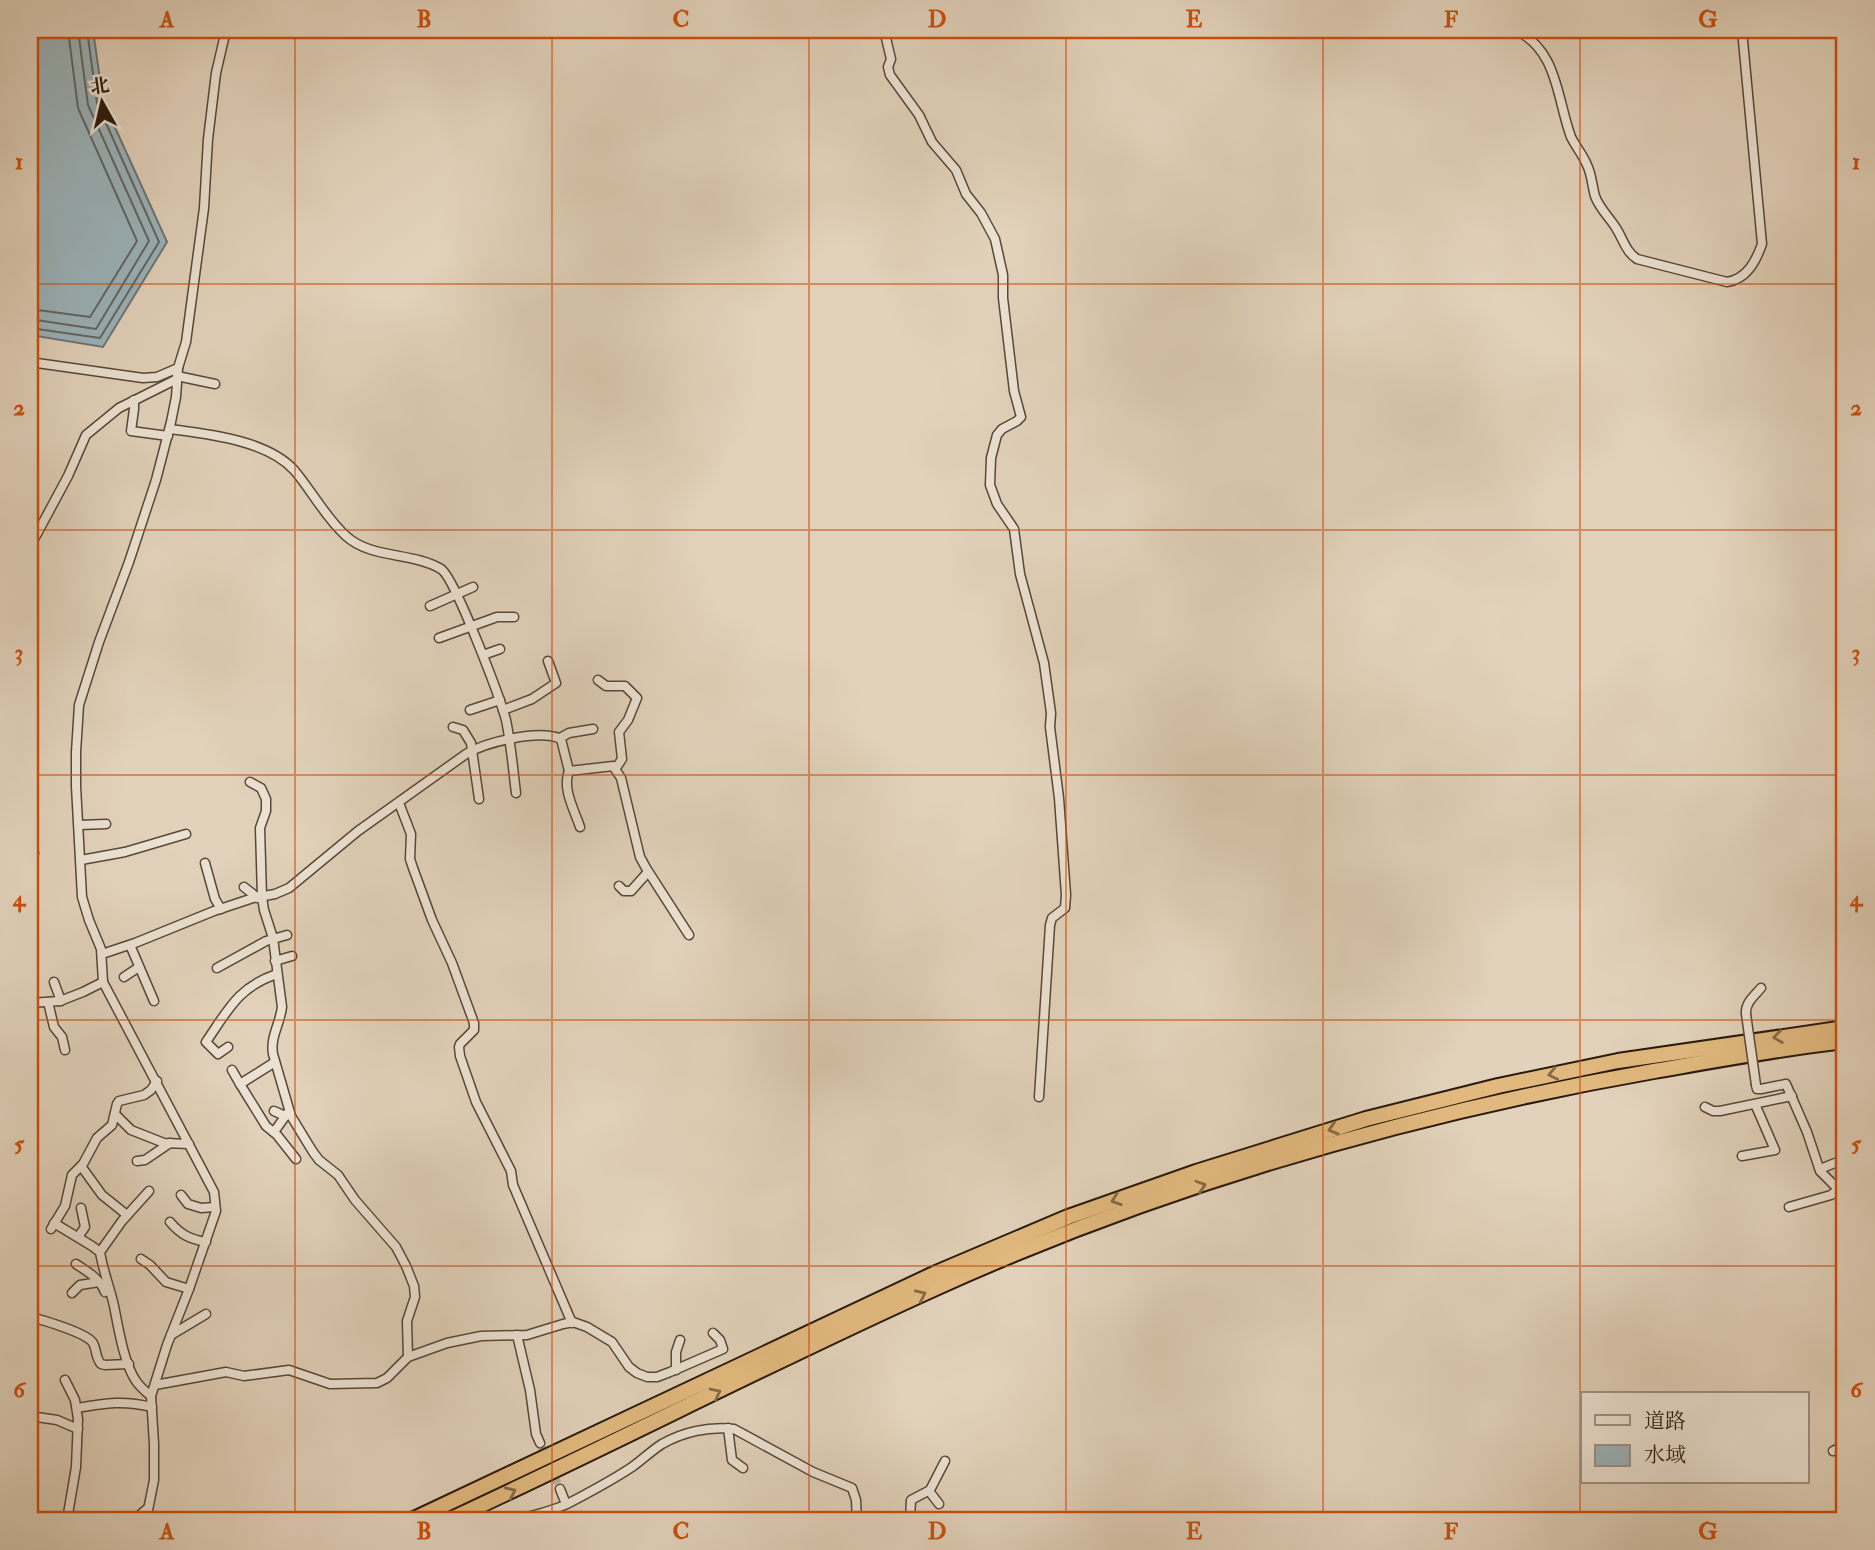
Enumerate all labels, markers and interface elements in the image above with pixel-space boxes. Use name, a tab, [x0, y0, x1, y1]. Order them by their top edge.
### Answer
text: A	[159, 5, 175, 34]
text: B	[416, 5, 432, 34]
text: C	[673, 5, 689, 34]
text: D	[928, 5, 946, 34]
text: E	[1186, 5, 1203, 34]
text: F	[1444, 5, 1459, 34]
text: G	[1698, 5, 1718, 34]
north arrow	[66, 66, 136, 136]
text: 北	[89, 73, 111, 99]
text: 1	[15, 147, 23, 176]
text: 1	[1852, 147, 1860, 176]
text: 2	[13, 393, 25, 422]
text: 2	[1850, 393, 1862, 422]
text: 3	[15, 638, 23, 667]
text: 3	[1852, 638, 1860, 667]
text: 4	[12, 884, 27, 913]
text: 4	[1849, 884, 1864, 913]
one-way arrow	[1772, 1029, 1784, 1044]
one-way arrow	[1547, 1066, 1559, 1081]
one-way arrow	[1327, 1121, 1339, 1136]
text: 5	[14, 1129, 25, 1158]
text: 5	[1851, 1129, 1862, 1158]
one-way arrow	[1195, 1180, 1207, 1194]
one-way arrow	[1111, 1192, 1123, 1206]
one-way arrow	[914, 1289, 926, 1303]
text: 6	[13, 1375, 27, 1404]
text: 6	[1850, 1375, 1864, 1404]
one-way arrow	[709, 1387, 721, 1401]
legend	[1581, 1392, 1808, 1484]
text: 道路	[1644, 1408, 1686, 1435]
text: 水域	[1644, 1442, 1686, 1469]
one-way arrow	[504, 1486, 516, 1500]
text: A	[159, 1517, 175, 1546]
text: B	[416, 1517, 432, 1546]
text: C	[673, 1517, 689, 1546]
text: D	[928, 1517, 946, 1546]
text: E	[1186, 1517, 1203, 1546]
text: F	[1444, 1517, 1459, 1546]
text: G	[1698, 1517, 1718, 1546]

